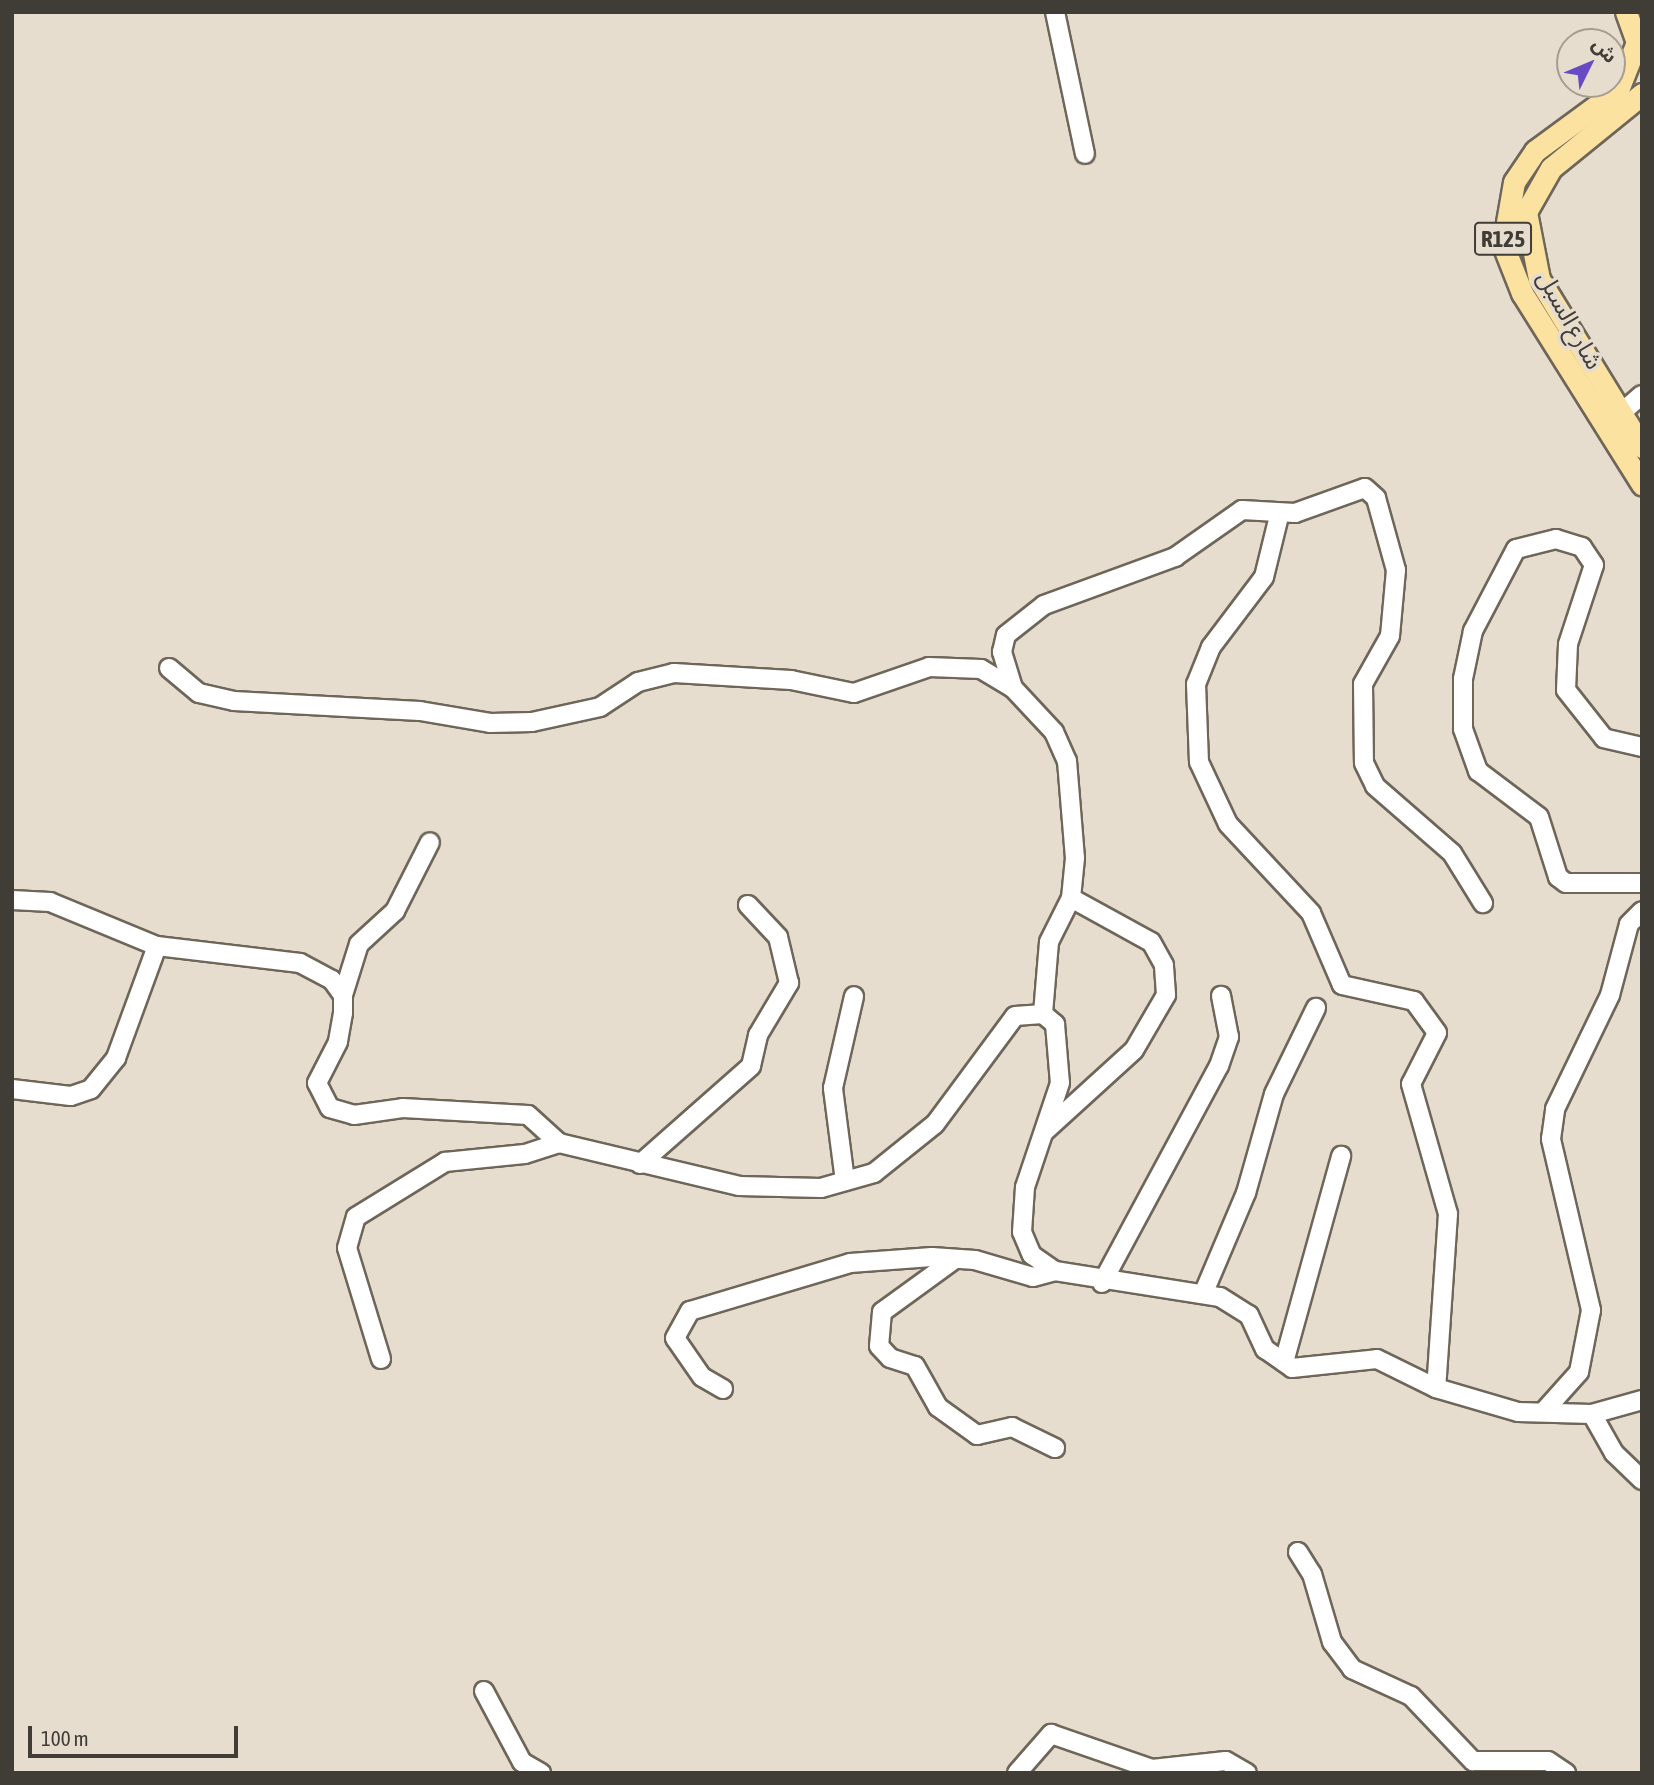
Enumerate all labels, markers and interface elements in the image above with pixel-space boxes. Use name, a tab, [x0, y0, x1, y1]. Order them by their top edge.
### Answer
north arrow	[1556, 28, 1626, 98]
text: ش	[1588, 33, 1622, 67]
road number: R125	[1473, 220, 1533, 258]
street label: شارع السبل	[1531, 266, 1609, 374]
scale bar	[32, 1712, 242, 1756]
text: 100 m	[41, 1726, 89, 1750]

